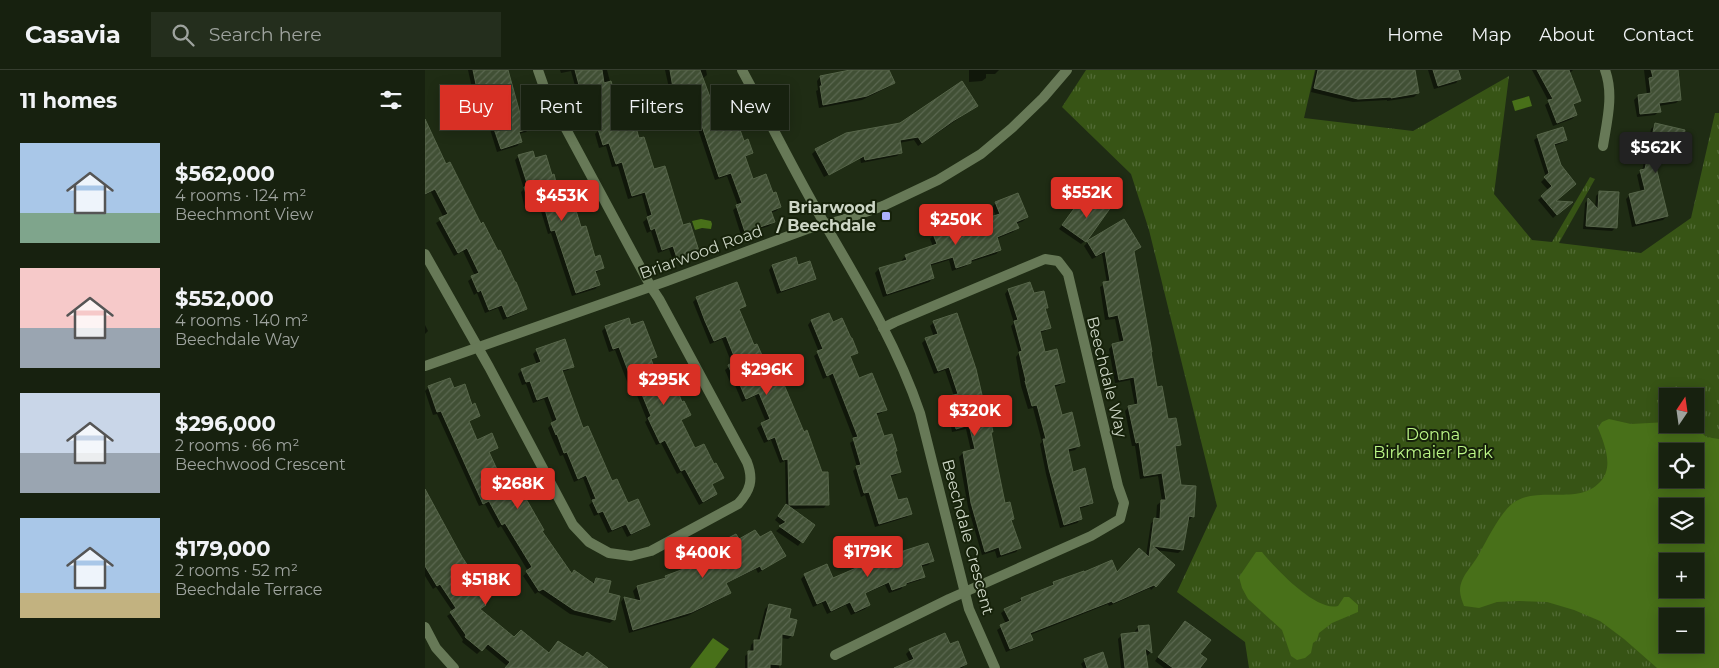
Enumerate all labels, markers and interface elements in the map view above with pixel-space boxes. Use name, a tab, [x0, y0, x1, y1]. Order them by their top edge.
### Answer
search box	[151, 12, 501, 57]
text: Casavia	[25, 20, 121, 49]
icon: search	[169, 21, 197, 49]
text: Search here	[209, 23, 322, 46]
text: Home	[1387, 24, 1443, 46]
text: Map	[1471, 24, 1511, 46]
text: About	[1539, 24, 1595, 46]
text: Contact	[1623, 24, 1694, 46]
chip: Buy	[440, 85, 511, 130]
chip: Rent	[521, 85, 601, 130]
chip: Filters	[611, 85, 701, 130]
chip: New	[711, 85, 789, 130]
icon: filters	[377, 86, 405, 114]
text: 11 homes	[20, 88, 117, 113]
pin: $562K	[1621, 132, 1691, 174]
text: $562K	[1630, 138, 1682, 157]
text: $562,000	[175, 161, 275, 186]
icon: home	[60, 163, 120, 223]
pin: $552K	[1052, 176, 1122, 219]
pin: $453K	[527, 180, 597, 222]
text: $552K	[1062, 183, 1112, 202]
text: 4 rooms · 124 m²	[175, 186, 306, 205]
text: $453K	[536, 186, 588, 205]
place label: Briarwood / Beechdale	[775, 198, 876, 235]
pin: $250K	[921, 204, 991, 246]
text: Beechmont View	[175, 205, 313, 224]
marker: Briarwood / Beechdale	[880, 210, 892, 222]
text: $250K	[930, 210, 982, 229]
street label: Briarwood Road	[637, 221, 765, 283]
text: $552,000	[175, 286, 274, 311]
icon: home	[60, 288, 120, 348]
text: 4 rooms · 140 m²	[175, 311, 308, 330]
street label: Beechdale Way	[1083, 314, 1131, 440]
text: Beechdale Way	[175, 330, 299, 349]
pin: $296K	[732, 354, 802, 396]
text: $296K	[741, 360, 793, 379]
pin: $295K	[629, 364, 699, 406]
text: $295K	[638, 370, 690, 389]
north arrow	[1659, 388, 1704, 432]
map controls	[1659, 388, 1704, 653]
pin: $320K	[940, 394, 1010, 437]
text: $320K	[949, 401, 1001, 420]
text: $296,000	[175, 411, 276, 436]
icon: home	[60, 413, 120, 473]
park label: Donna Birkmaier Park	[1373, 425, 1493, 462]
text: 2 rooms · 66 m²	[175, 436, 299, 455]
button: locate	[1659, 443, 1704, 488]
text: Beechwood Crescent	[175, 455, 346, 474]
street label: Beechdale Crescent	[938, 457, 998, 617]
pin: $268K	[483, 468, 553, 510]
text: $268K	[492, 474, 544, 493]
button: layers	[1659, 498, 1704, 543]
text: $179,000	[175, 536, 271, 561]
pin: $400K	[668, 536, 738, 579]
pin: $179K	[833, 536, 903, 578]
icon: home	[60, 538, 120, 598]
text: $179K	[844, 542, 892, 561]
text: $400K	[676, 543, 730, 562]
button: +	[1659, 553, 1704, 598]
text: 2 rooms · 52 m²	[175, 561, 298, 580]
pin: $518K	[451, 564, 521, 606]
text: $518K	[462, 570, 510, 589]
text: Beechdale Terrace	[175, 580, 323, 599]
button: −	[1659, 608, 1704, 653]

